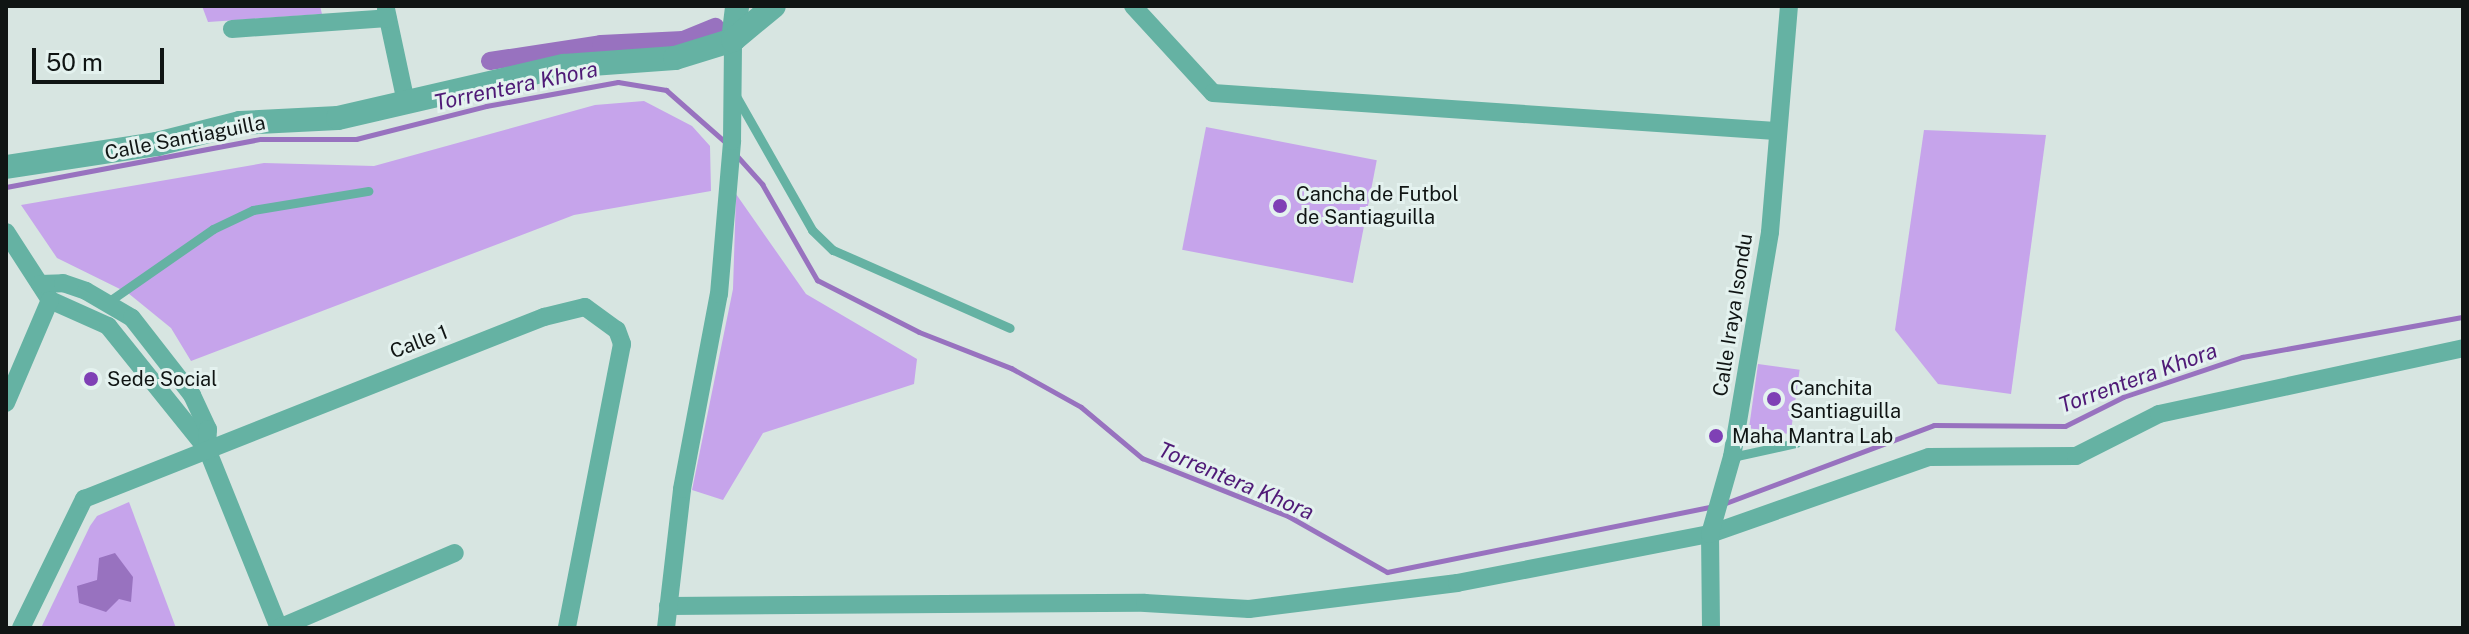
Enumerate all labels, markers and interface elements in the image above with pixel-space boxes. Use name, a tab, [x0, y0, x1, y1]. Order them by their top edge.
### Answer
scale bar	[36, 32, 168, 82]
text: 50 m	[46, 48, 103, 76]
water label: Torrentera Khora	[432, 56, 600, 116]
street label: Calle Santiaguilla	[103, 111, 267, 165]
place label: Cancha de Futbol de Santiaguilla	[1296, 182, 1459, 229]
marker: Cancha de Futbol de Santiaguilla	[1271, 197, 1289, 215]
street label: Calle Iraya Isondu	[1708, 232, 1758, 398]
street label: Calle 1	[387, 320, 451, 364]
water label: Torrentera Khora	[2055, 337, 2221, 419]
place label: Sede Social	[107, 367, 217, 391]
marker: Sede Social	[82, 370, 100, 388]
place label: Canchita Santiaguilla	[1790, 376, 1901, 423]
marker: Canchita Santiaguilla	[1765, 390, 1783, 408]
place label: Maha Mantra Lab	[1732, 424, 1893, 448]
marker: Maha Mantra Lab	[1707, 427, 1725, 445]
water label: Torrentera Khora	[1154, 436, 1318, 526]

